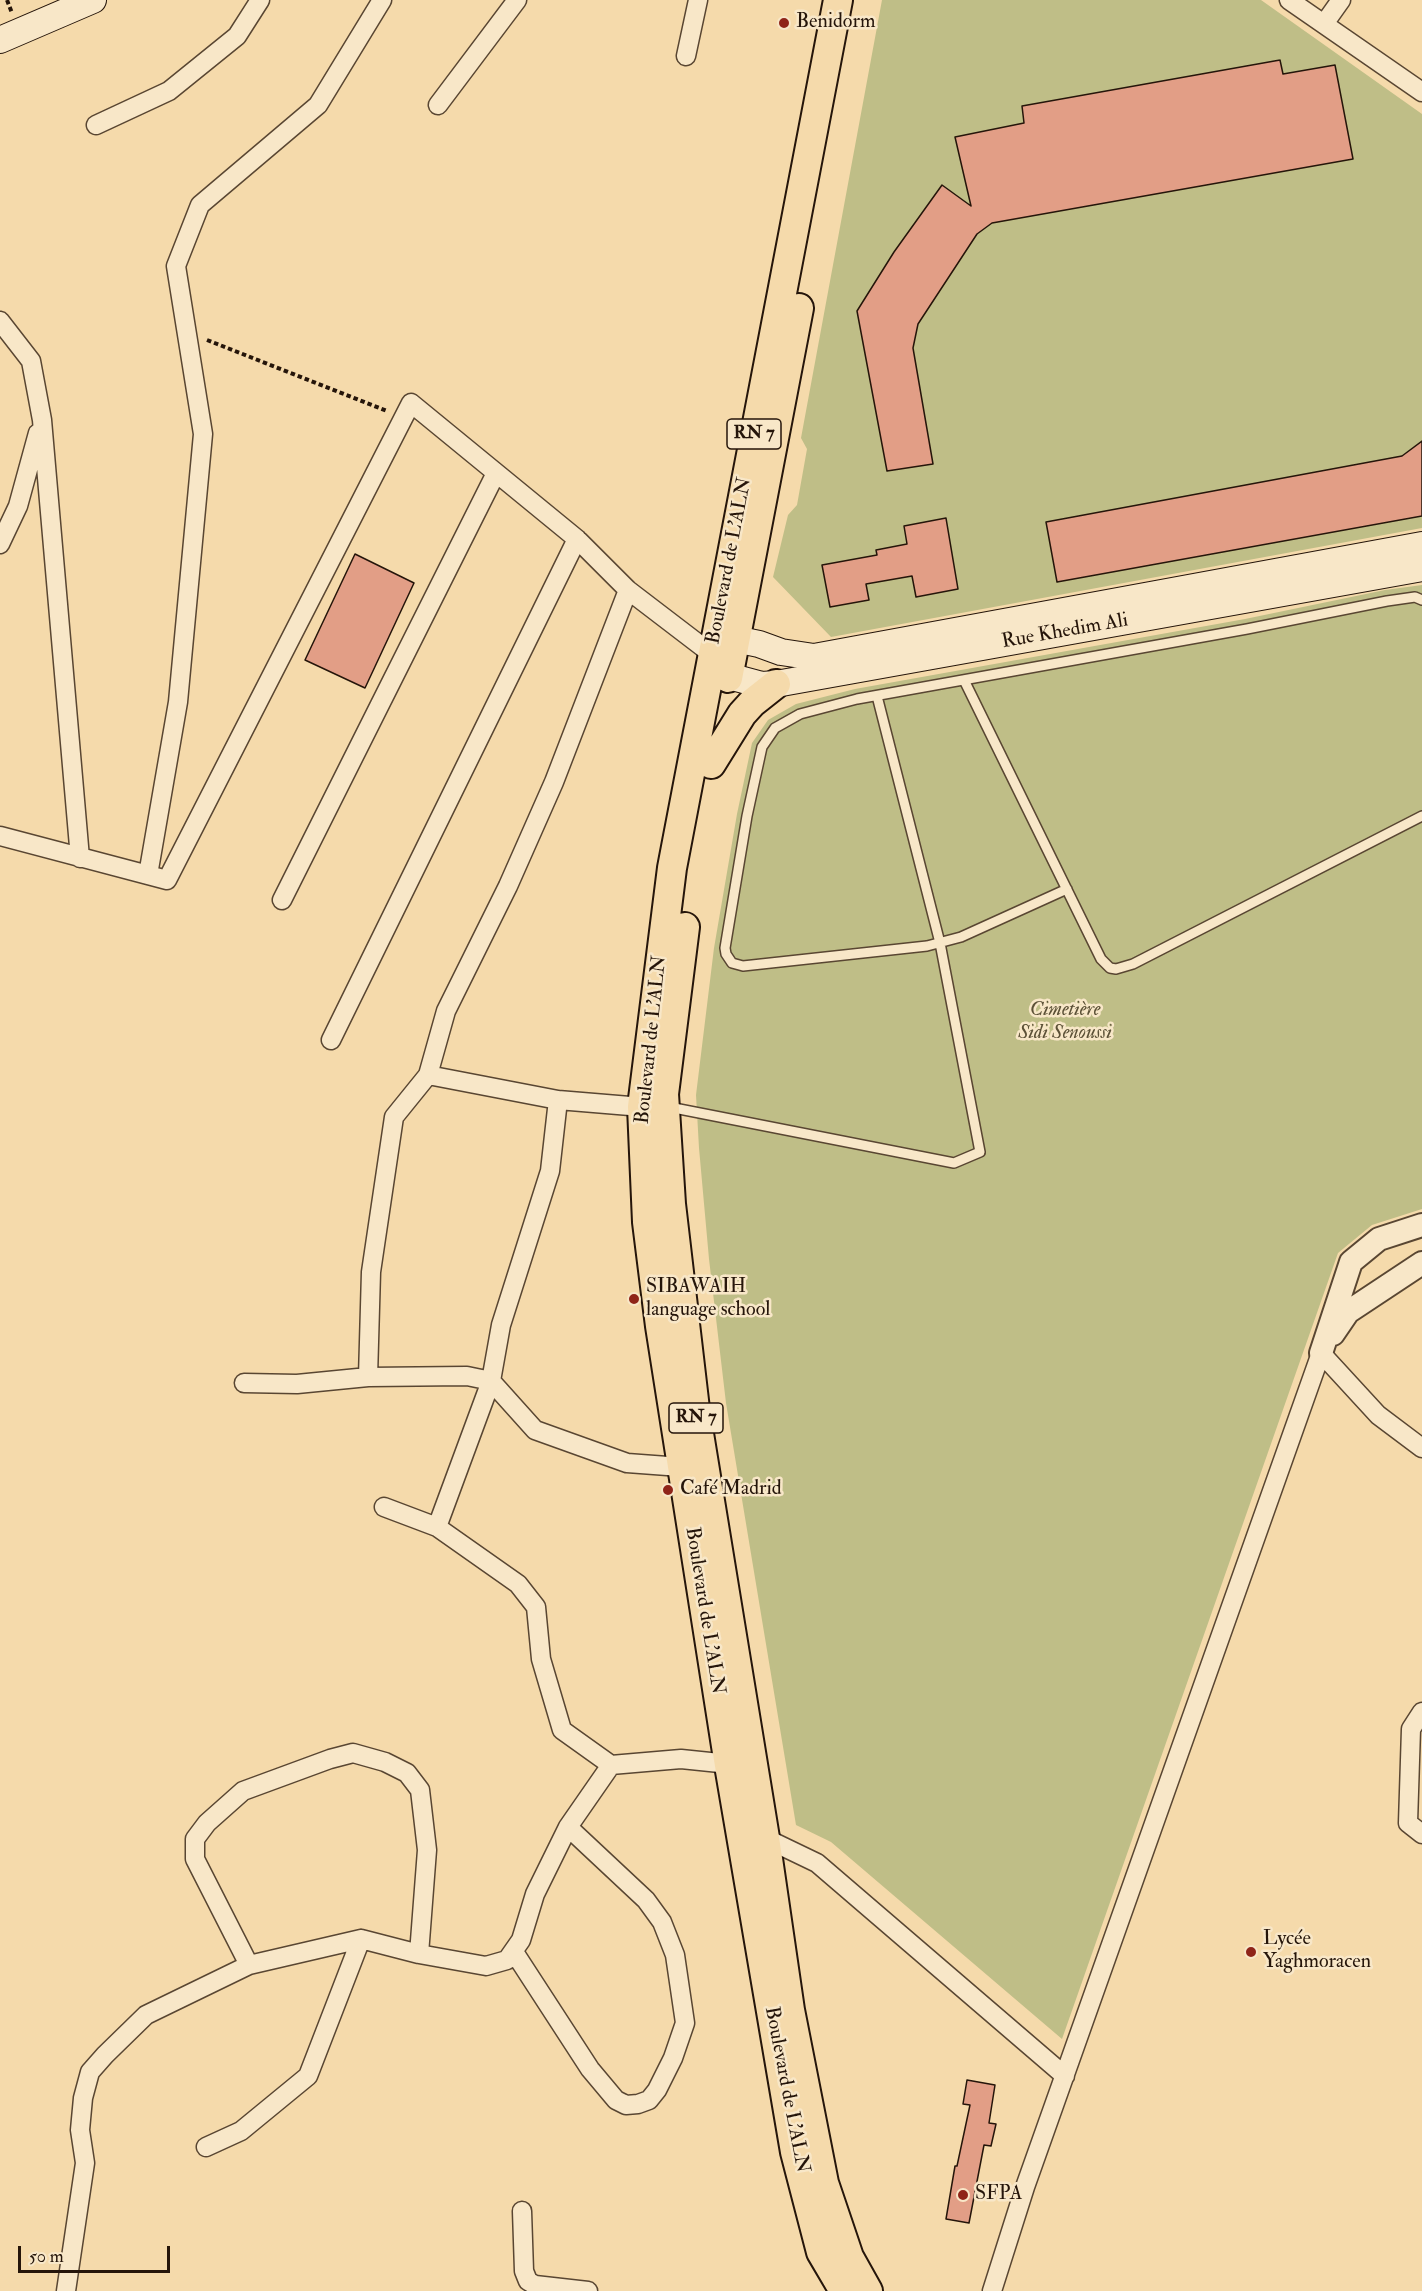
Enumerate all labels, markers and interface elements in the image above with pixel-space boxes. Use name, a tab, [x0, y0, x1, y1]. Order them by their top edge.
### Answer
place label: Benidorm	[796, 11, 875, 35]
marker: Benidorm	[777, 16, 791, 30]
road number: RN 7	[727, 419, 781, 449]
street label: Boulevard de L'ALN	[702, 476, 758, 646]
street label: Rue Khedim Ali	[1000, 609, 1130, 655]
street label: Boulevard de L'ALN	[631, 955, 673, 1125]
park label: Cimetière Sidi Senoussi	[1018, 999, 1112, 1046]
place label: SIBAWAIH language school	[646, 1276, 770, 1323]
marker: SIBAWAIH language school	[627, 1292, 641, 1306]
road number: RN 7	[669, 1403, 723, 1433]
place label: Café Madrid	[680, 1478, 782, 1502]
marker: Café Madrid	[661, 1483, 675, 1497]
street label: Boulevard de L'ALN	[679, 1526, 729, 1696]
place label: Lycée Yaghmoracen	[1263, 1928, 1371, 1975]
marker: Lycée Yaghmoracen	[1244, 1945, 1258, 1959]
street label: Boulevard de L'ALN	[758, 2005, 814, 2175]
place label: SFPA	[975, 2183, 1022, 2207]
marker: SFPA	[956, 2188, 970, 2202]
scale bar	[21, 2234, 172, 2272]
text: 50 m	[29, 2245, 64, 2268]

